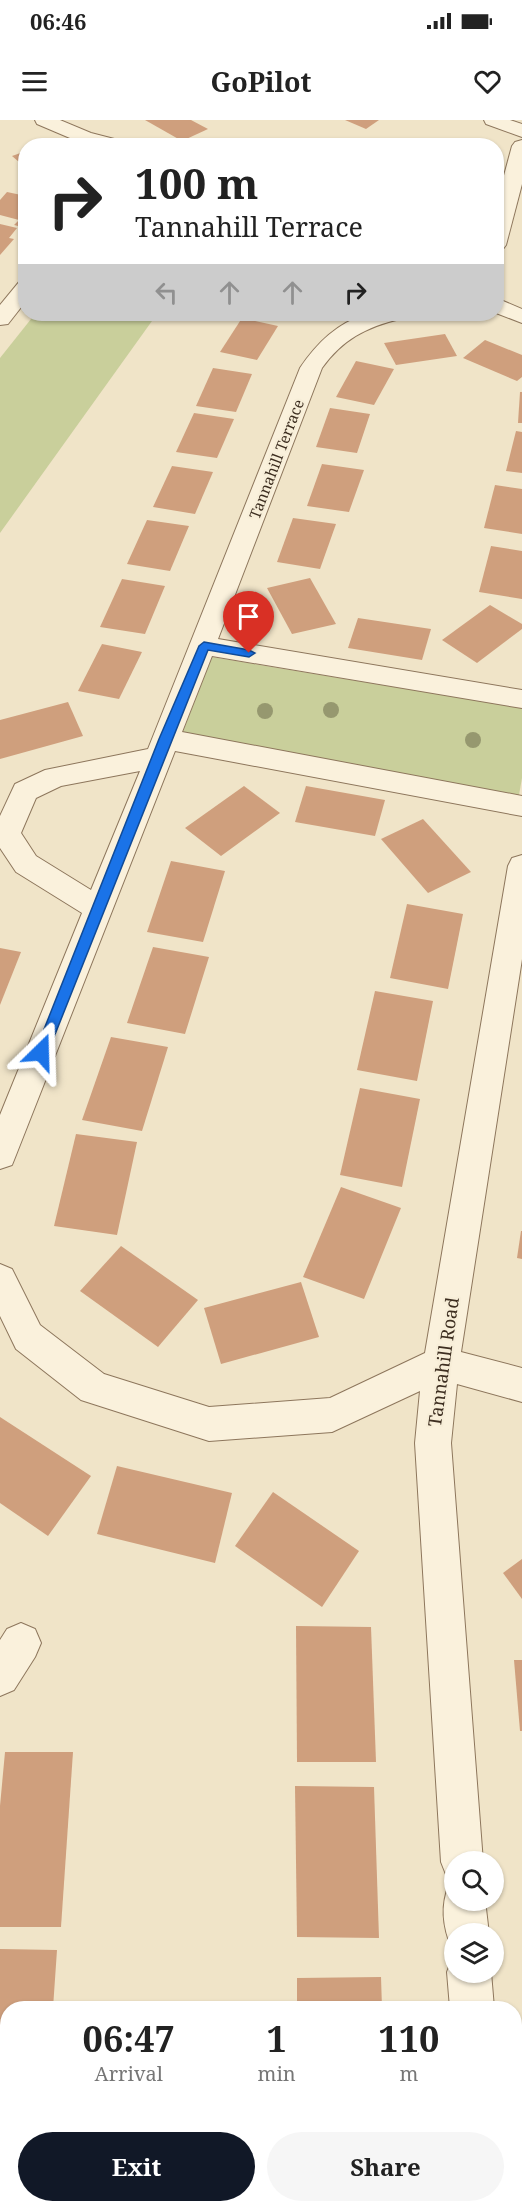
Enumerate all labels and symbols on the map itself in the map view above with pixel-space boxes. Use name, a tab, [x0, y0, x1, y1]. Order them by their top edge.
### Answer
street label: Tannahill Terrace	[244, 396, 308, 522]
pin	[223, 591, 274, 653]
position arrow	[9, 1020, 73, 1084]
street label: Tannahill Road	[422, 1296, 464, 1428]

